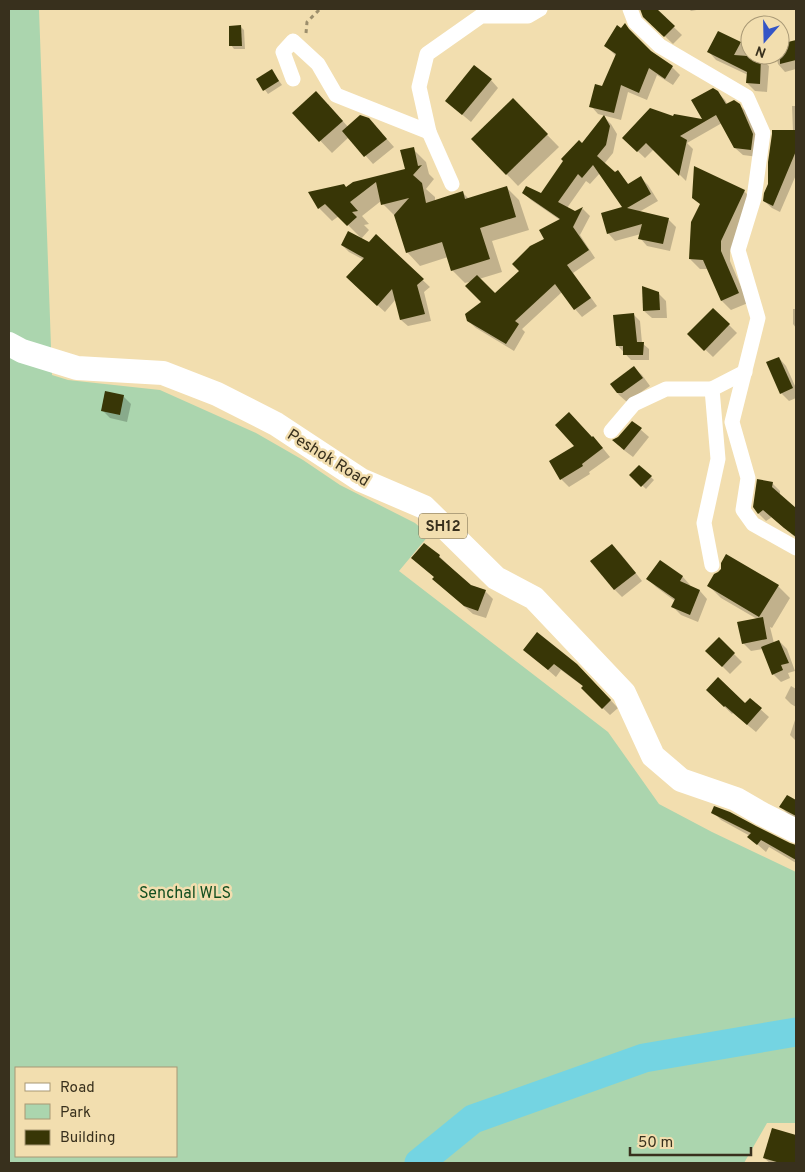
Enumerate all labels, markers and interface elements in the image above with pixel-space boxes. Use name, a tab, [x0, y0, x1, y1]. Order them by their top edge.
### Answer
north arrow	[740, 15, 790, 65]
text: N	[753, 41, 769, 61]
street label: Peshok Road	[283, 425, 373, 492]
road number: SH12	[419, 514, 467, 538]
park label: Senchal WLS	[139, 884, 231, 904]
legend	[15, 1067, 178, 1157]
text: Road	[60, 1079, 95, 1098]
text: Park	[60, 1104, 91, 1123]
scale bar	[630, 1124, 751, 1156]
text: Building	[60, 1129, 115, 1148]
text: 50 m	[638, 1134, 673, 1153]

